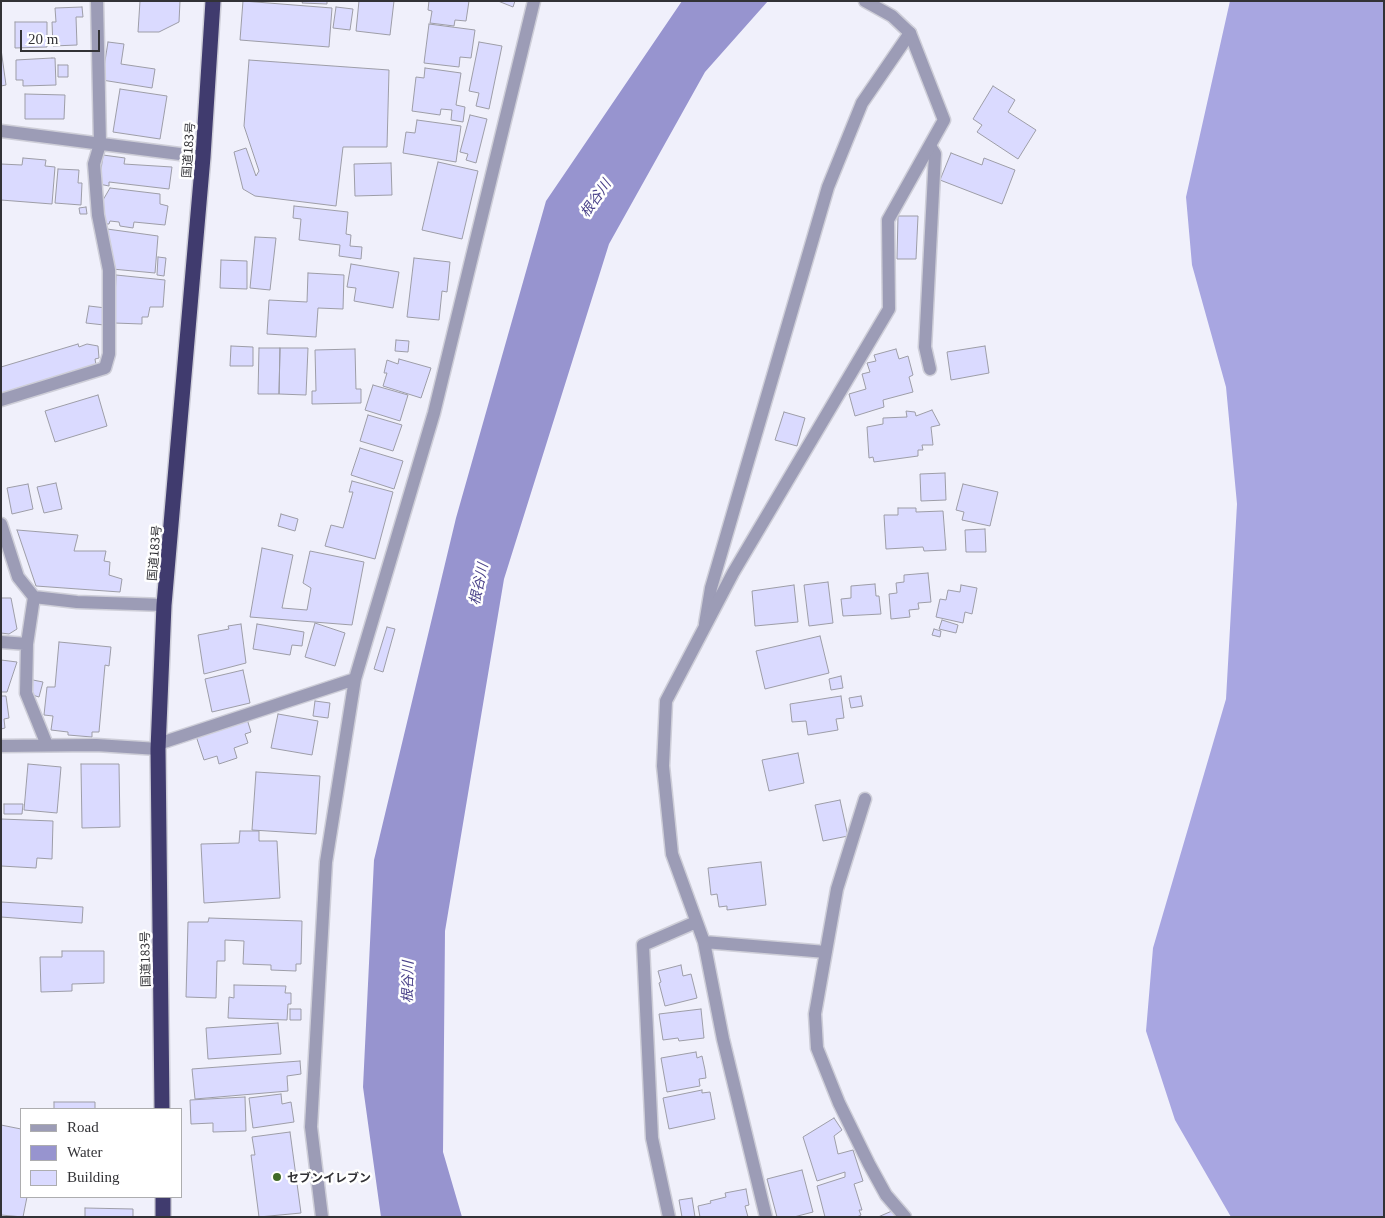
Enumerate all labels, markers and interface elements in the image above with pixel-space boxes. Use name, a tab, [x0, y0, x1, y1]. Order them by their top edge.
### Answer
scale bar	[22, 20, 102, 52]
text: 20 m	[28, 31, 58, 47]
street label: 国道183号	[179, 122, 197, 178]
water label: 根谷川	[576, 176, 614, 220]
street label: 国道183号	[144, 524, 164, 582]
water label: 根谷川	[465, 562, 491, 606]
street label: 国道183号	[137, 931, 153, 987]
water label: 根谷川	[398, 961, 416, 1003]
legend	[20, 1108, 182, 1198]
text: Road	[67, 1119, 99, 1135]
text: Water	[67, 1144, 102, 1160]
text: Building	[67, 1169, 120, 1185]
place label: セブンイレブン	[287, 1170, 371, 1184]
marker: セブンイレブン	[271, 1171, 283, 1183]

